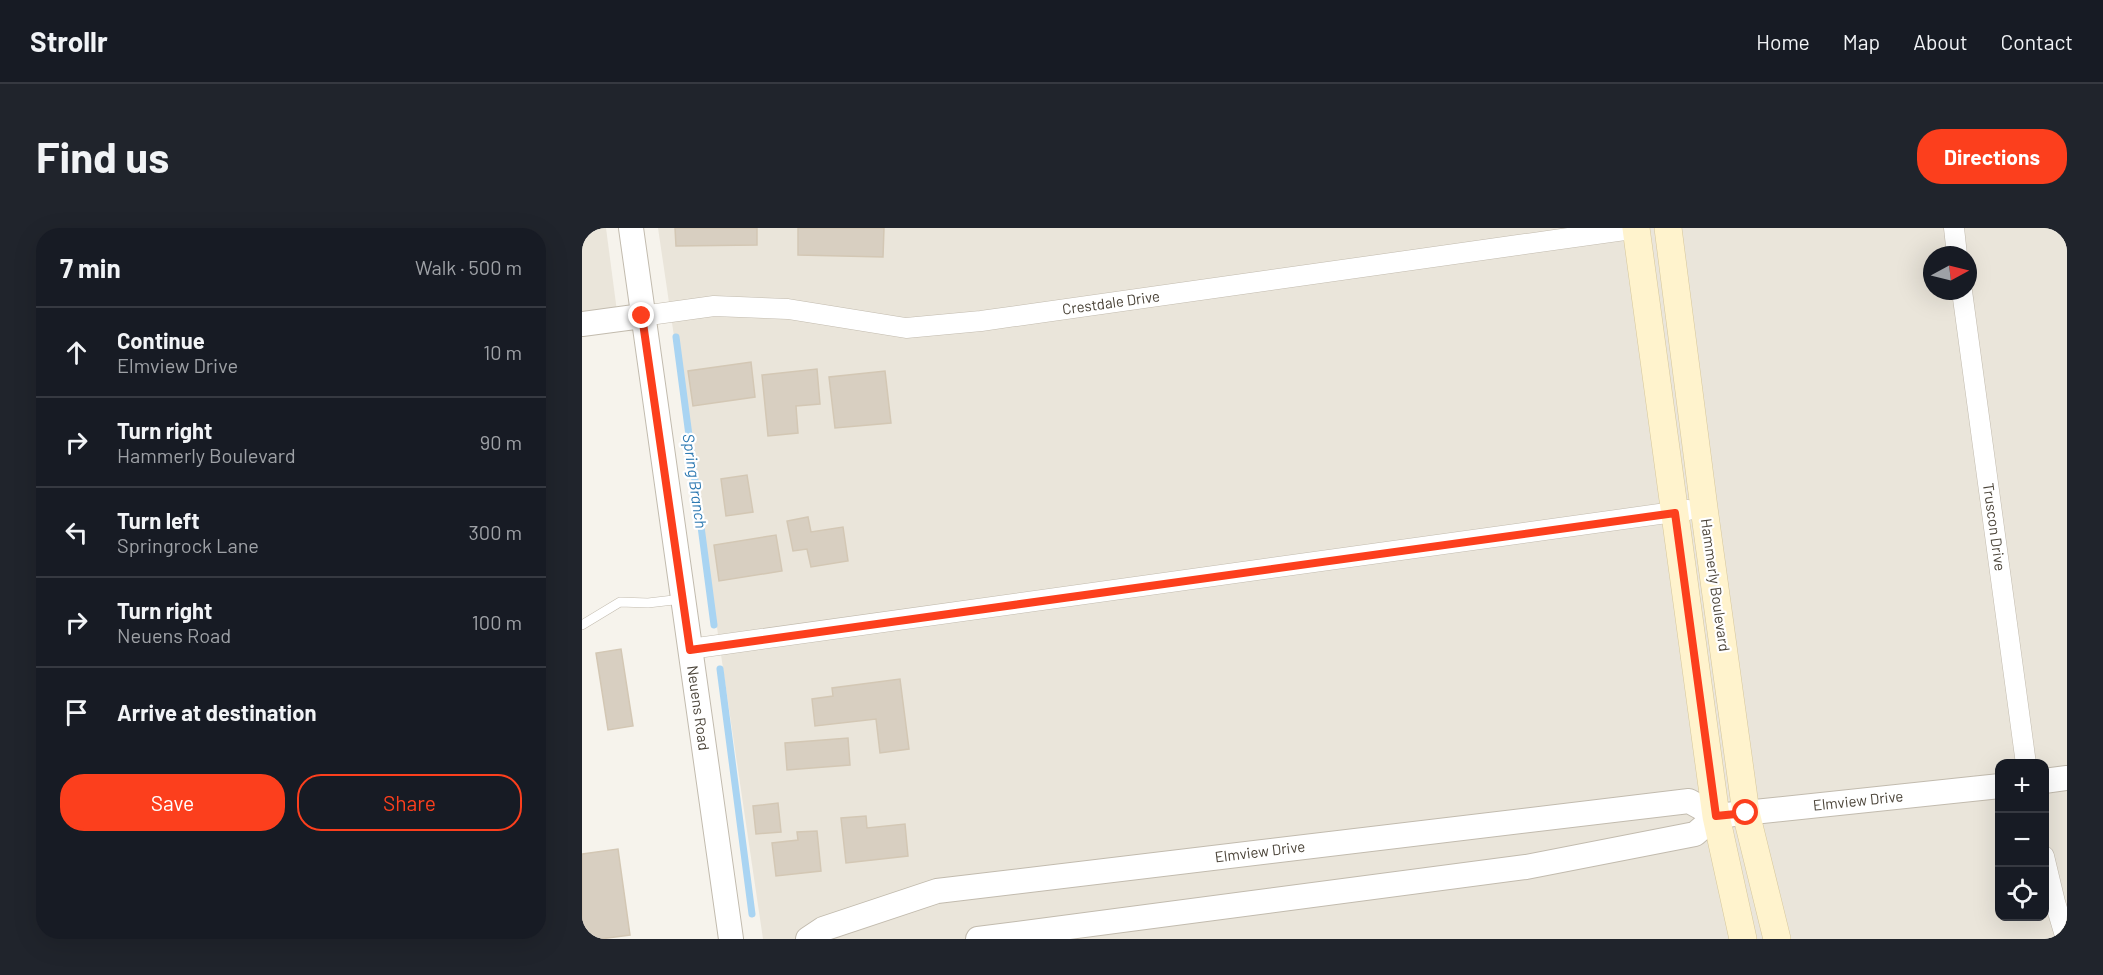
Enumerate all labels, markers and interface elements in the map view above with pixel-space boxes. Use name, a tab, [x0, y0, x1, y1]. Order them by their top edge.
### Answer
text: Strollr	[30, 24, 108, 58]
text: Home	[1756, 29, 1810, 54]
text: Map	[1843, 29, 1880, 54]
text: About	[1913, 29, 1968, 54]
text: Contact	[2001, 29, 2073, 54]
button: Directions	[1917, 129, 2067, 184]
text: Find us	[36, 131, 169, 181]
north arrow	[1923, 246, 1977, 300]
text: 7 min	[60, 252, 121, 283]
text: Walk · 500 m	[415, 255, 522, 279]
street label: Crestdale Drive	[1061, 286, 1161, 318]
route end	[628, 302, 654, 328]
text: Continue	[117, 327, 205, 353]
icon: ahead	[60, 336, 93, 369]
text: 10 m	[483, 340, 522, 364]
text: Elmview Drive	[117, 353, 238, 377]
text: Turn right	[117, 417, 212, 443]
icon: right	[60, 426, 93, 459]
text: 90 m	[480, 430, 522, 454]
water label: Spring Branch	[679, 432, 712, 529]
text: Hammerly Boulevard	[117, 443, 296, 467]
street label: Truscon Drive	[1980, 482, 2010, 572]
text: Turn left	[117, 507, 200, 533]
icon: left	[60, 516, 93, 549]
street label: Hammerly Boulevard	[1698, 517, 1734, 653]
text: 300 m	[469, 520, 522, 544]
text: Springrock Lane	[117, 533, 259, 557]
text: Turn right	[117, 597, 212, 623]
icon: right	[60, 606, 93, 639]
text: 100 m	[472, 610, 522, 634]
text: Neuens Road	[117, 623, 231, 647]
street label: Neuens Road	[684, 664, 714, 752]
icon: arrive	[60, 696, 93, 729]
text: Arrive at destination	[117, 699, 316, 725]
map controls	[1995, 759, 2049, 921]
button: +	[1995, 759, 2049, 813]
button: Save	[60, 774, 285, 831]
button: Share	[297, 774, 522, 831]
street label: Elmview Drive	[1812, 786, 1904, 814]
route start	[1732, 799, 1758, 825]
button: −	[1995, 813, 2049, 867]
street label: Elmview Drive	[1214, 837, 1306, 865]
button: locate	[1995, 867, 2049, 921]

